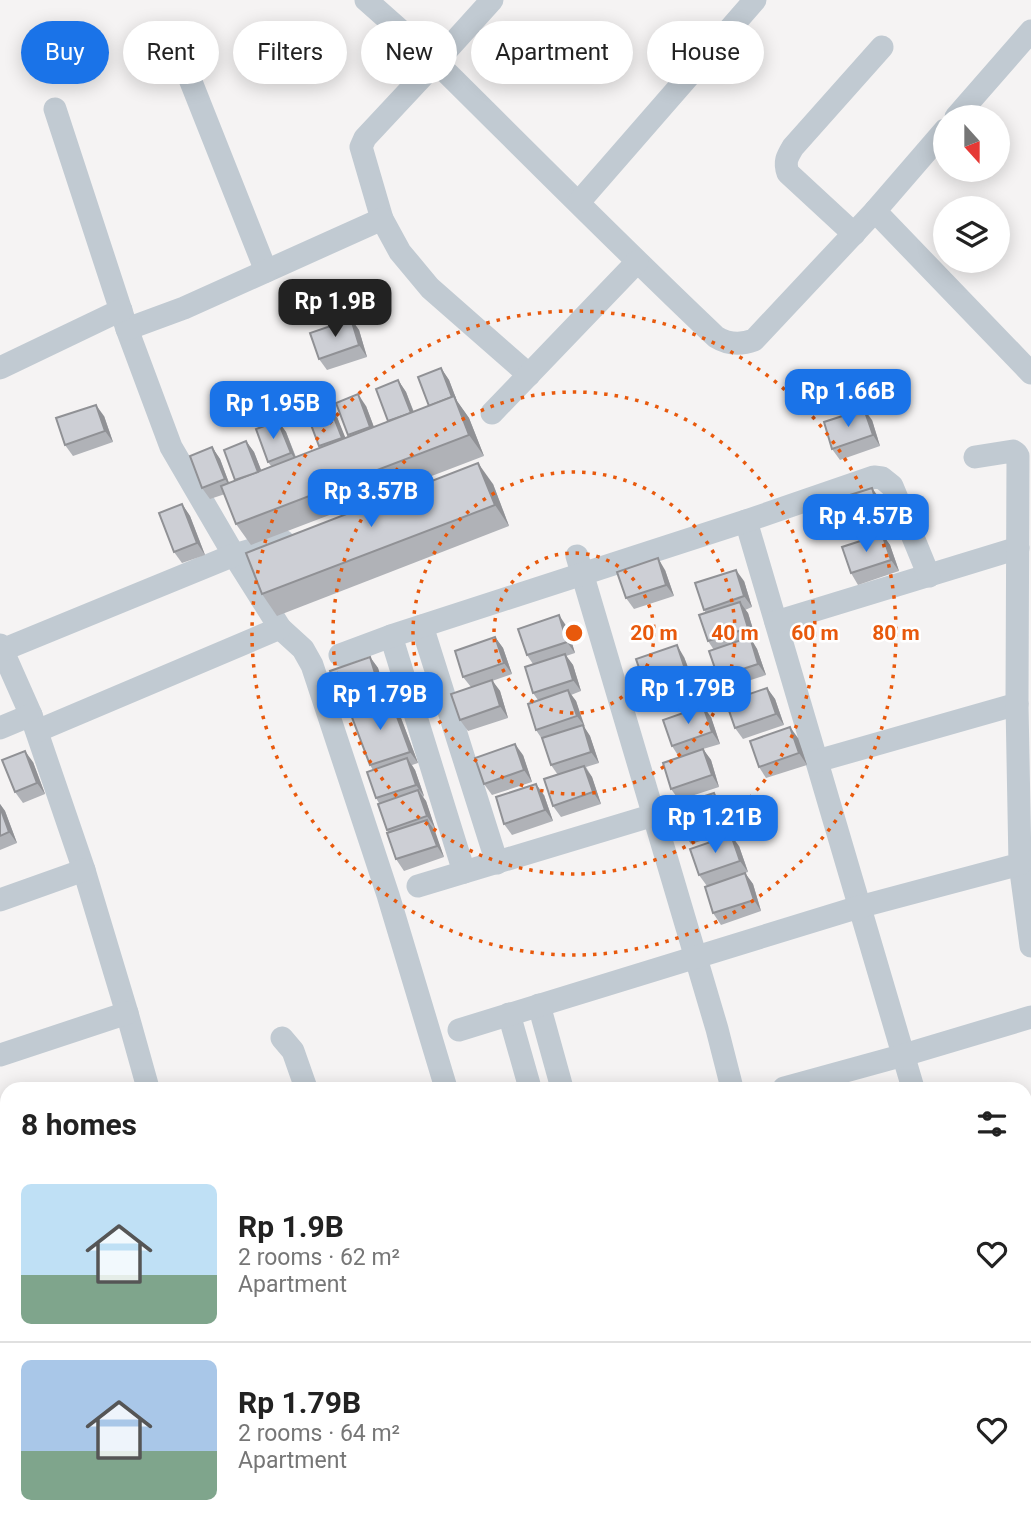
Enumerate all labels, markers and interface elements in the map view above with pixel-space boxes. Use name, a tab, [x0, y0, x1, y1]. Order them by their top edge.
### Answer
chip: Buy	[21, 21, 109, 84]
chip: Rent	[123, 21, 219, 84]
chip: Filters	[233, 21, 347, 84]
chip: New	[361, 21, 457, 84]
chip: Apartment	[471, 21, 633, 84]
chip: House	[647, 21, 764, 84]
north arrow	[933, 105, 1010, 182]
map controls	[933, 105, 1010, 273]
button: layers	[933, 196, 1010, 273]
pin: Rp 1.9B	[270, 280, 400, 339]
text: Rp 1.9B	[294, 288, 376, 315]
pin: Rp 1.66B	[776, 370, 920, 429]
text: Rp 1.66B	[801, 378, 895, 405]
pin: Rp 1.95B	[201, 382, 345, 441]
text: Rp 1.95B	[226, 390, 320, 417]
pin: Rp 3.57B	[299, 470, 443, 529]
text: Rp 3.57B	[324, 478, 418, 505]
pin: Rp 4.57B	[794, 494, 938, 554]
text: Rp 4.57B	[819, 503, 913, 530]
centre of rings	[562, 621, 586, 645]
text: 20 m	[630, 621, 678, 645]
text: 40 m	[711, 621, 759, 645]
text: 60 m	[791, 621, 839, 645]
text: 80 m	[872, 621, 920, 645]
pin: Rp 1.79B	[616, 666, 760, 726]
pin: Rp 1.79B	[308, 672, 452, 732]
text: Rp 1.79B	[641, 675, 735, 702]
text: Rp 1.79B	[333, 681, 427, 708]
pin: Rp 1.21B	[643, 796, 787, 855]
text: Rp 1.21B	[668, 804, 762, 831]
icon: filters	[973, 1105, 1011, 1143]
text: 8 homes	[21, 1107, 137, 1142]
text: Rp 1.9B	[238, 1209, 344, 1244]
icon: home	[77, 1212, 161, 1296]
icon: heart	[973, 1235, 1011, 1273]
text: 2 rooms · 62 m²	[238, 1244, 400, 1271]
text: Apartment	[238, 1271, 347, 1298]
text: Rp 1.79B	[238, 1385, 361, 1420]
icon: home	[77, 1388, 161, 1472]
icon: heart	[973, 1411, 1011, 1449]
text: 2 rooms · 64 m²	[238, 1420, 400, 1447]
text: Apartment	[238, 1447, 347, 1474]

